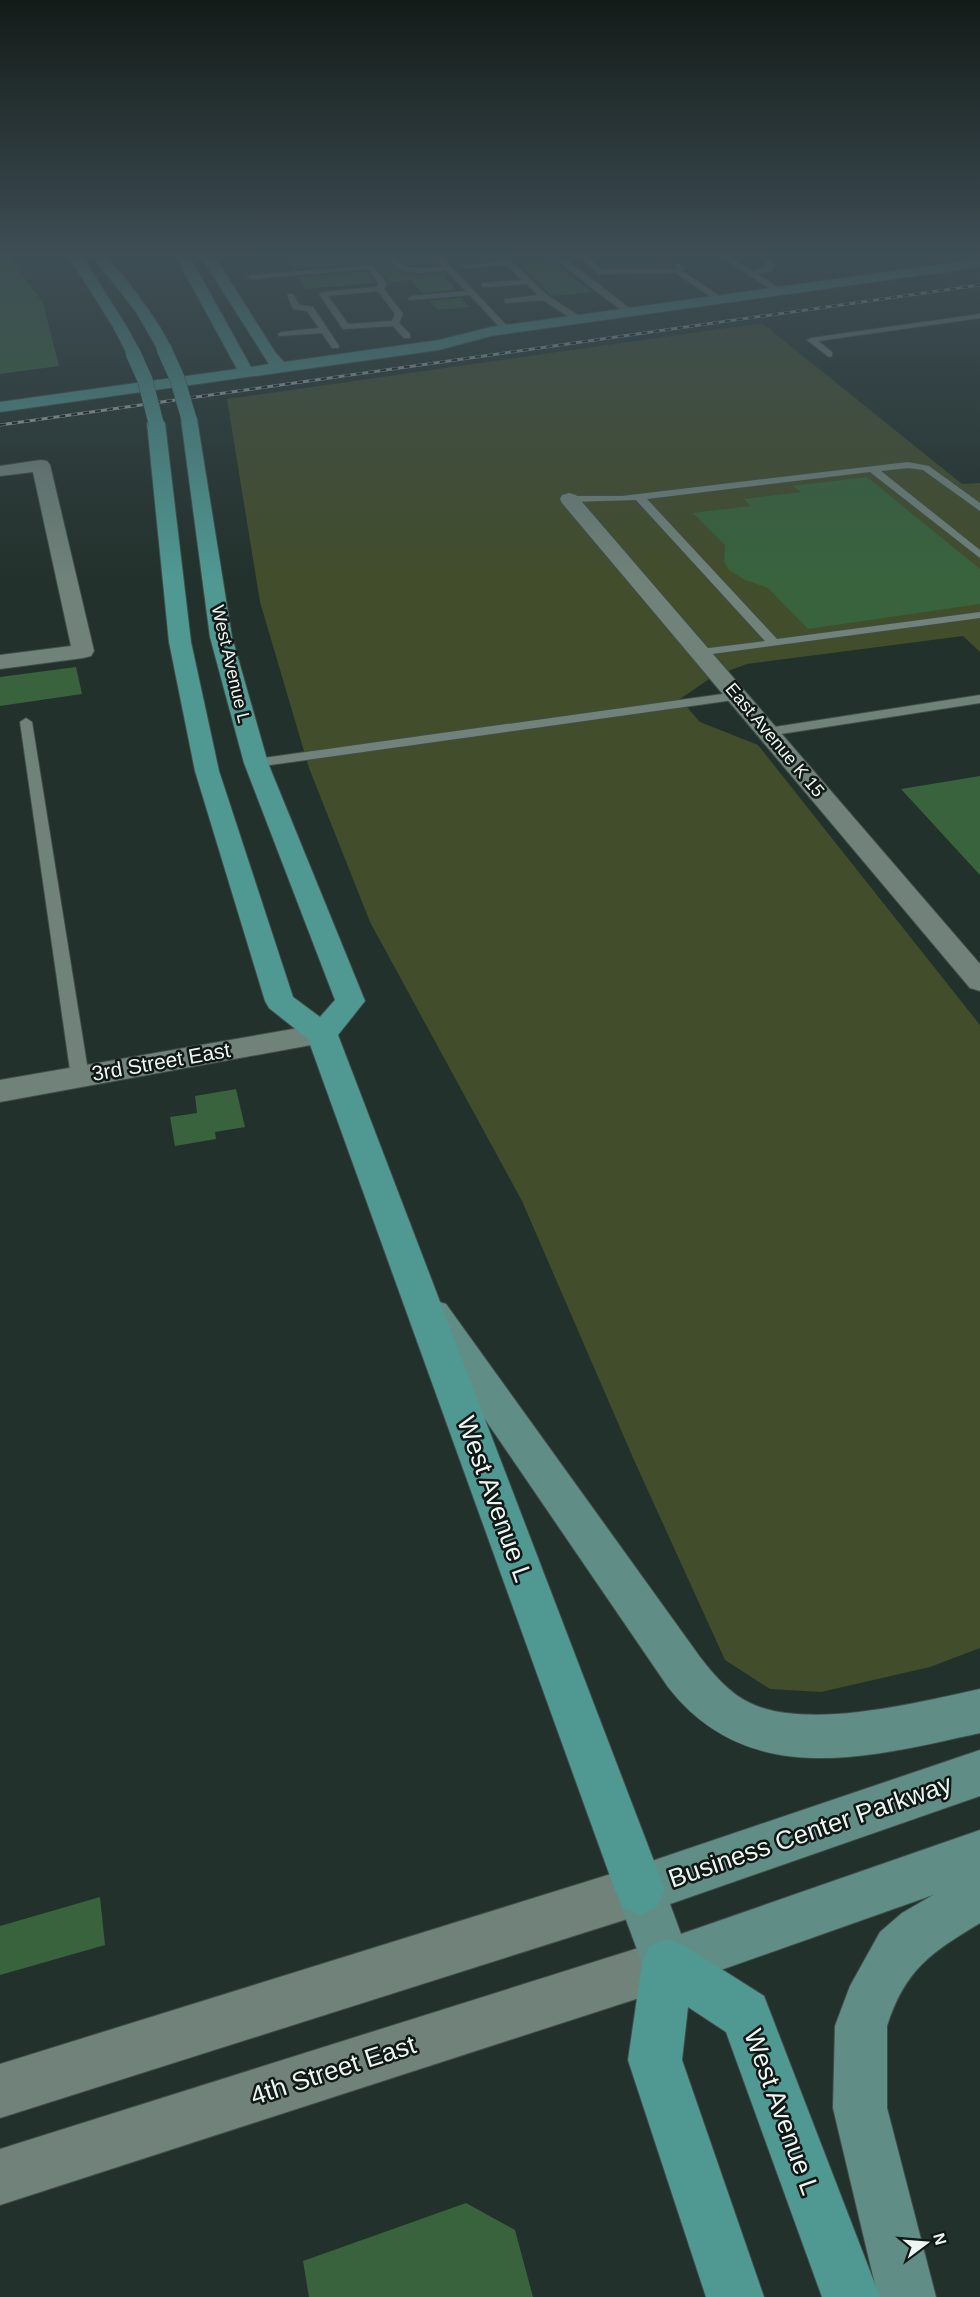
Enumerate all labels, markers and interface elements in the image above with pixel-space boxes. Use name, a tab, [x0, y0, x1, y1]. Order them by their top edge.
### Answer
street label: West Avenue L	[208, 603, 254, 725]
street label: East Avenue K 15	[721, 679, 829, 801]
street label: 3rd Street East	[90, 1038, 232, 1085]
street label: West Avenue L	[451, 1412, 539, 1586]
street label: Business Center Parkway	[664, 1768, 956, 1894]
street label: West Avenue L	[738, 2025, 826, 2199]
street label: 4th Street East	[247, 2029, 420, 2111]
north arrow	[896, 2213, 956, 2273]
text: N	[930, 2231, 950, 2247]

